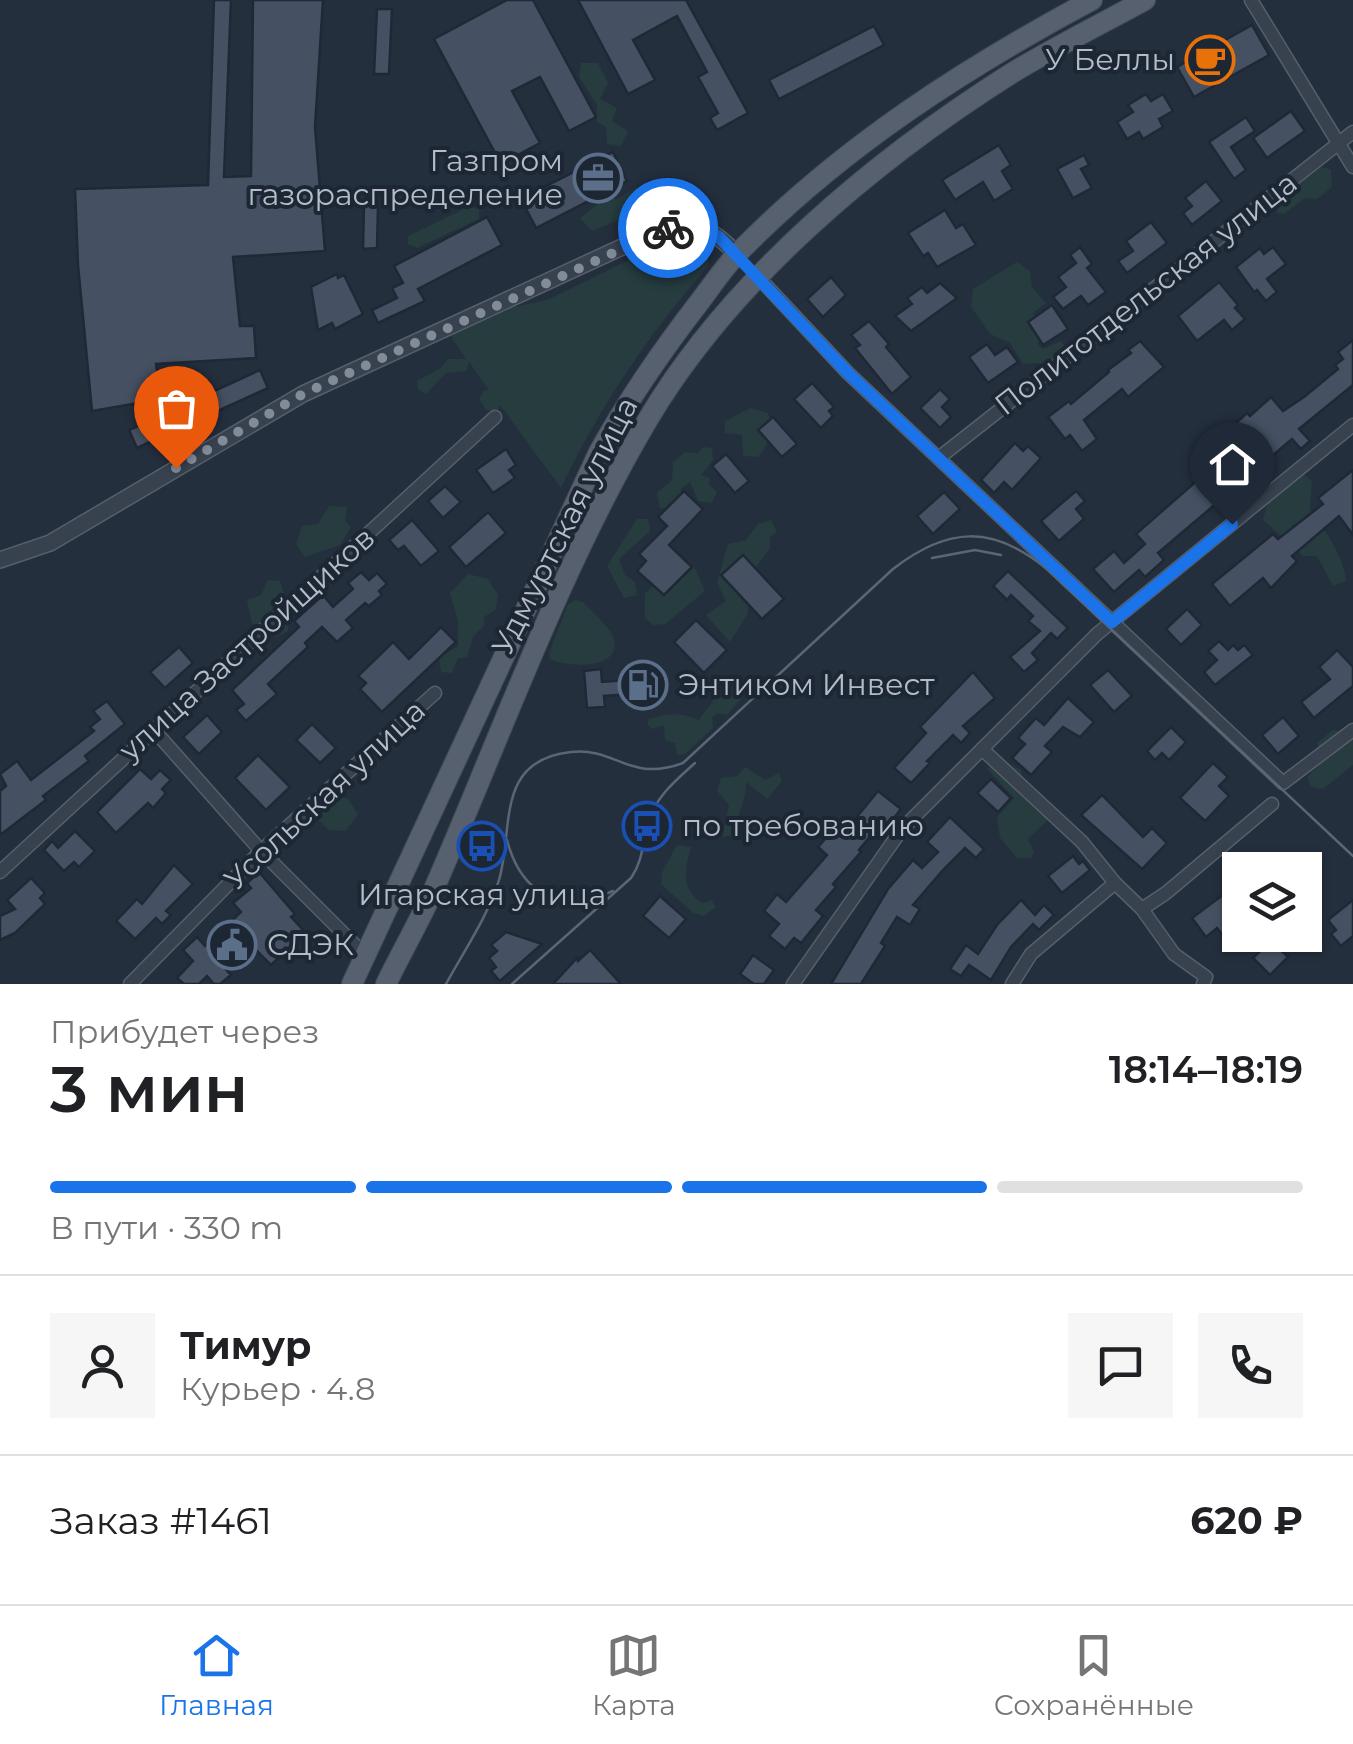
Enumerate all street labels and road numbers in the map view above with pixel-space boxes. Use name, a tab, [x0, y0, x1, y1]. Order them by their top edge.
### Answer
street label: Политотдельская улица	[987, 164, 1304, 423]
street label: Удмуртская улица	[484, 391, 646, 661]
street label: улица Застройщиков	[110, 519, 382, 769]
street label: Усольская улица	[216, 692, 433, 897]

